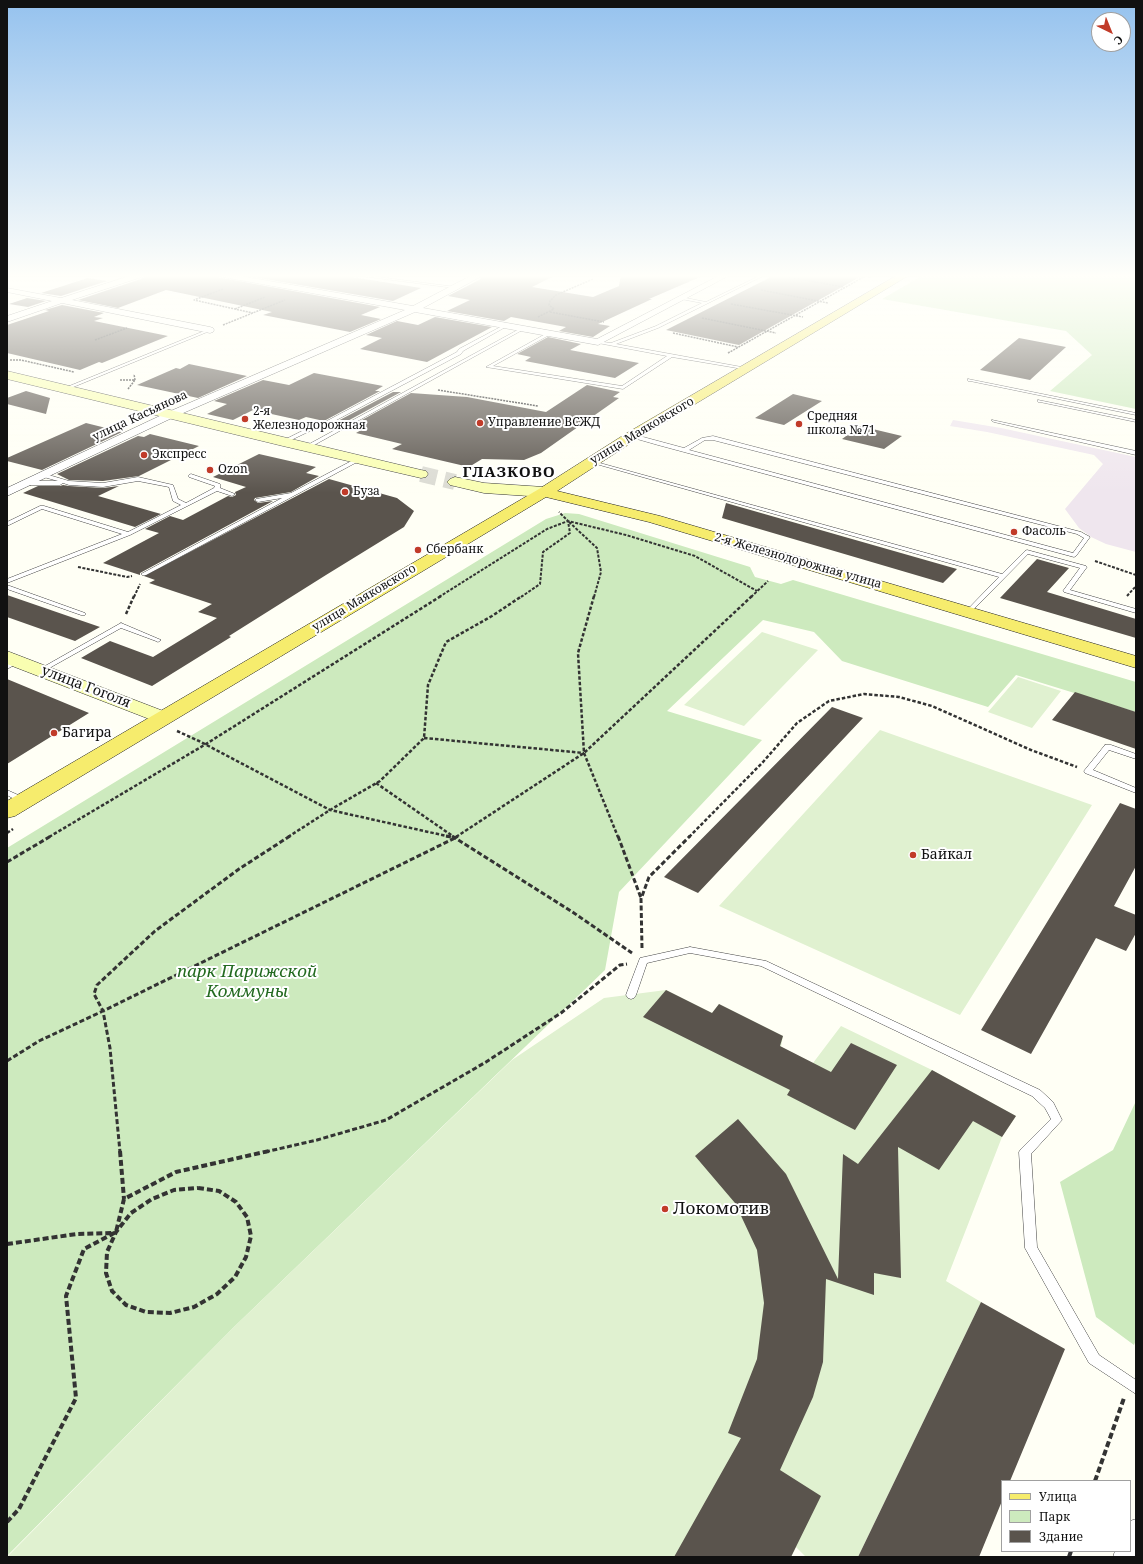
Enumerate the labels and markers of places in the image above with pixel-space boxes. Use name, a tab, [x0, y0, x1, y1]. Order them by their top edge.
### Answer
place label: 2-я Железнодорожная	[253, 405, 366, 433]
place label: Средняя школа №71	[807, 410, 875, 438]
marker: 2-я Железнодорожная	[240, 414, 250, 424]
place label: Управление ВСЖД	[488, 416, 600, 430]
marker: Управление ВСЖД	[475, 418, 485, 428]
marker: Средняя школа №71	[794, 419, 804, 429]
place label: Экспресс	[152, 448, 206, 462]
marker: Экспресс	[139, 450, 149, 460]
place label: Ozon	[218, 463, 248, 477]
marker: Ozon	[205, 465, 215, 475]
place label: Буза	[353, 485, 380, 499]
marker: Буза	[340, 487, 350, 497]
place label: Фасоль	[1022, 525, 1066, 539]
marker: Фасоль	[1009, 527, 1019, 537]
place label: Сбербанк	[426, 543, 483, 557]
marker: Сбербанк	[413, 545, 423, 555]
place label: Багира	[62, 725, 112, 741]
marker: Багира	[49, 728, 59, 738]
place label: Байкал	[921, 847, 972, 863]
marker: Байкал	[908, 850, 918, 860]
place label: Локомотив	[673, 1199, 769, 1219]
marker: Локомотив	[660, 1204, 670, 1214]

